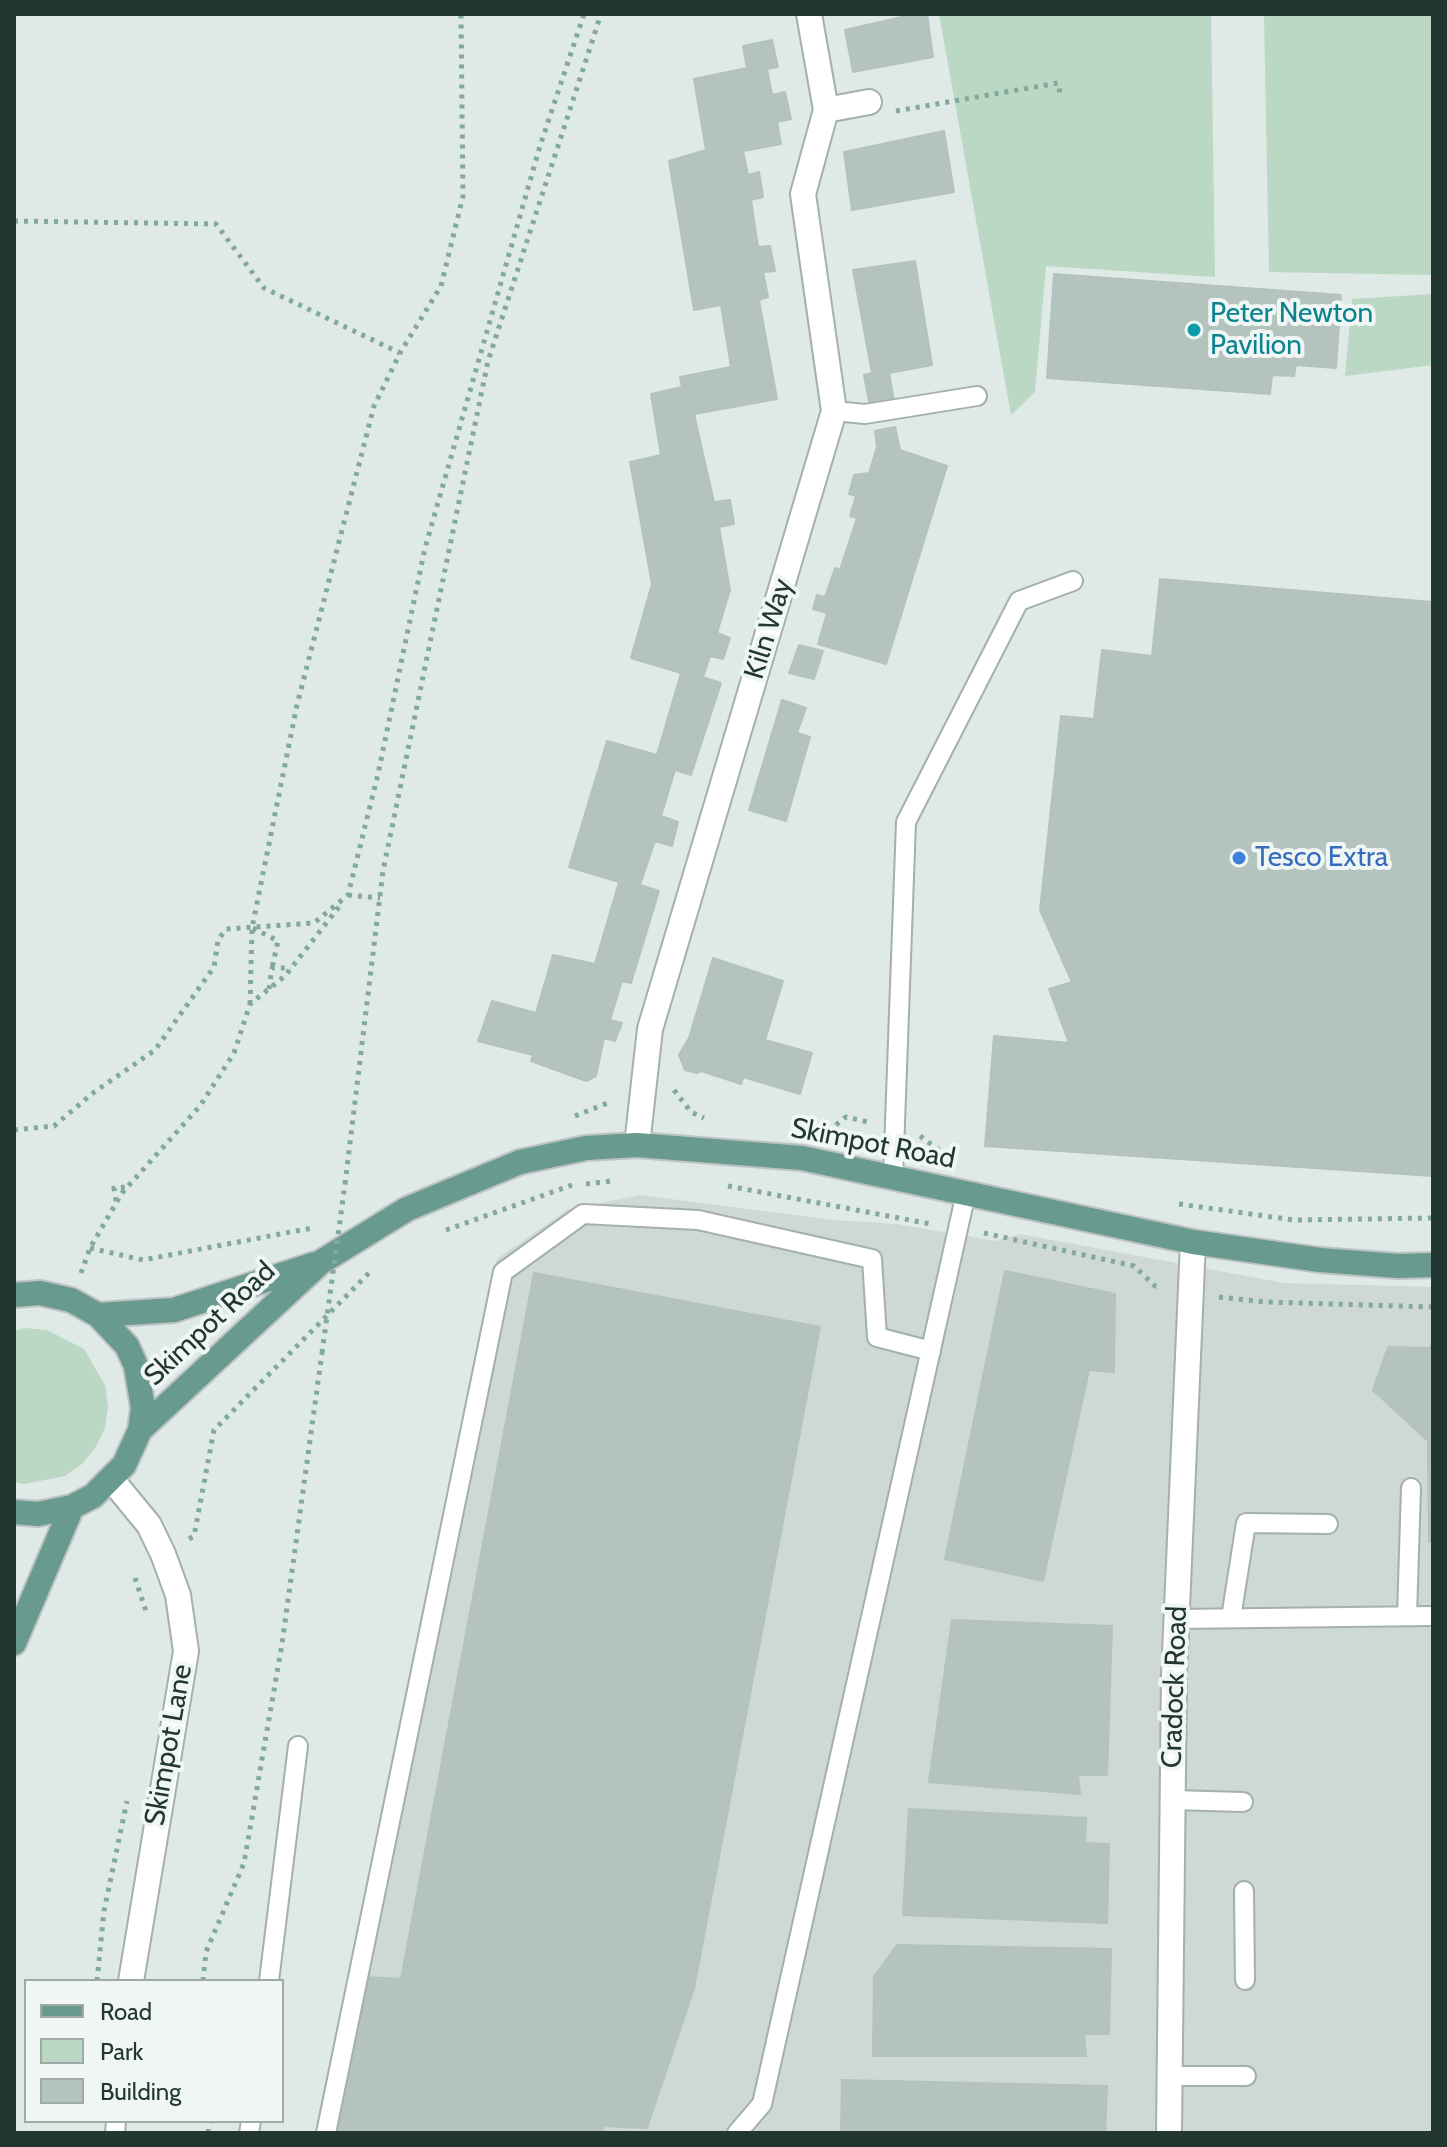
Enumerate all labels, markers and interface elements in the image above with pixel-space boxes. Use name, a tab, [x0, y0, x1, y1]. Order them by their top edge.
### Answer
place label: Peter Newton Pavilion	[1210, 297, 1373, 363]
marker: Peter Newton Pavilion	[1185, 321, 1203, 339]
street label: Kiln Way	[738, 575, 800, 683]
place label: Tesco Extra	[1255, 841, 1388, 875]
marker: Tesco Extra	[1230, 849, 1248, 867]
street label: Skimpot Road	[788, 1112, 958, 1176]
street label: Skimpot Road	[138, 1255, 282, 1393]
street label: Cradock Road	[1155, 1605, 1195, 1769]
street label: Skimpot Lane	[138, 1662, 200, 1828]
legend	[24, 1979, 284, 2123]
text: Road	[100, 1997, 152, 2026]
text: Park	[100, 2037, 143, 2066]
text: Building	[100, 2077, 181, 2106]

